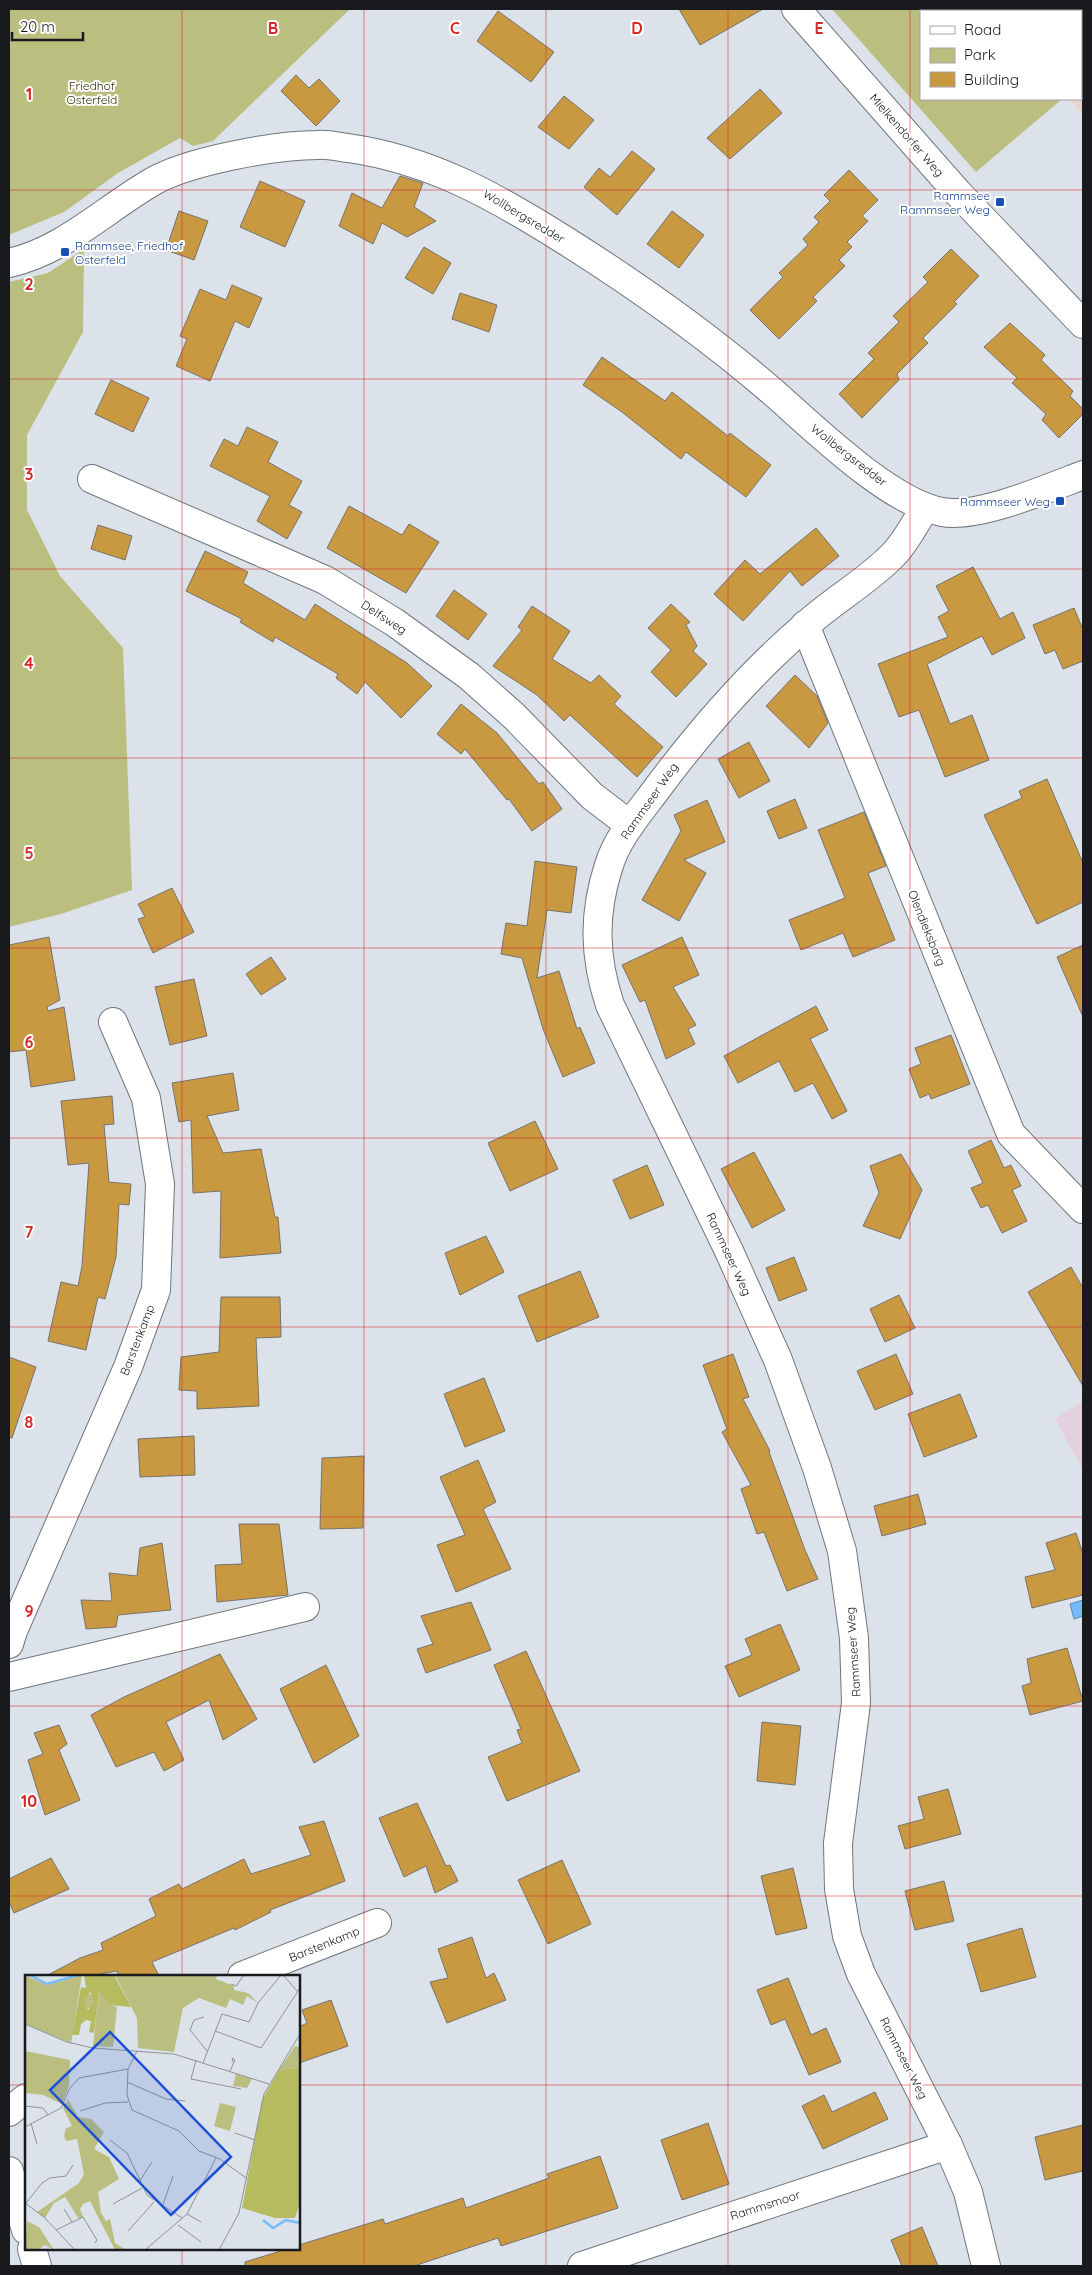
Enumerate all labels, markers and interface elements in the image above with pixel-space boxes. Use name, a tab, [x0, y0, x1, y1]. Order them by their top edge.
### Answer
scale bar	[12, 10, 84, 42]
legend	[920, 10, 1082, 100]
text: 20 m	[20, 17, 55, 36]
text: B	[268, 18, 278, 38]
text: C	[450, 18, 460, 38]
text: D	[631, 18, 643, 38]
text: E	[814, 18, 824, 38]
text: Road	[964, 20, 1001, 39]
text: Park	[964, 45, 996, 64]
text: Building	[964, 70, 1019, 89]
park label: Friedhof Osterfeld	[67, 78, 117, 107]
text: 1	[26, 84, 32, 104]
street label: Mielkendorfer Weg	[867, 90, 947, 180]
street label: Wollbergsredder	[480, 186, 568, 247]
place label: Rammsee Rammseer Weg	[900, 188, 990, 217]
marker: Rammsee Rammseer Weg	[994, 196, 1006, 208]
place label: Rammsee, Friedhof Osterfeld	[75, 238, 184, 267]
marker: Rammsee, Friedhof Osterfeld	[59, 246, 71, 258]
text: 2	[24, 274, 34, 294]
street label: Wollbergsredder	[808, 421, 890, 490]
text: 3	[25, 464, 33, 484]
place label: Rammseer Weg	[960, 494, 1050, 509]
marker: Rammseer Weg	[1054, 495, 1066, 507]
street label: Delfsweg	[358, 597, 410, 637]
text: 4	[24, 653, 34, 673]
street label: Rammseer Weg	[617, 760, 681, 842]
text: 5	[24, 843, 34, 863]
street label: Olendieksbarg	[905, 888, 949, 968]
text: 6	[25, 1032, 34, 1052]
street label: Rammseer Weg	[703, 1210, 755, 1298]
text: 7	[25, 1222, 34, 1242]
street label: Barstenkamp	[117, 1302, 157, 1378]
text: 8	[25, 1412, 34, 1432]
text: 9	[24, 1601, 34, 1621]
street label: Rammseer Weg	[842, 1607, 864, 1697]
text: 10	[21, 1791, 37, 1811]
street label: Barstenkamp	[286, 1923, 362, 1965]
inset map	[25, 1975, 300, 2250]
street label: Rammseer Weg	[877, 2015, 931, 2101]
street label: Rammsmoor	[728, 2186, 802, 2223]

